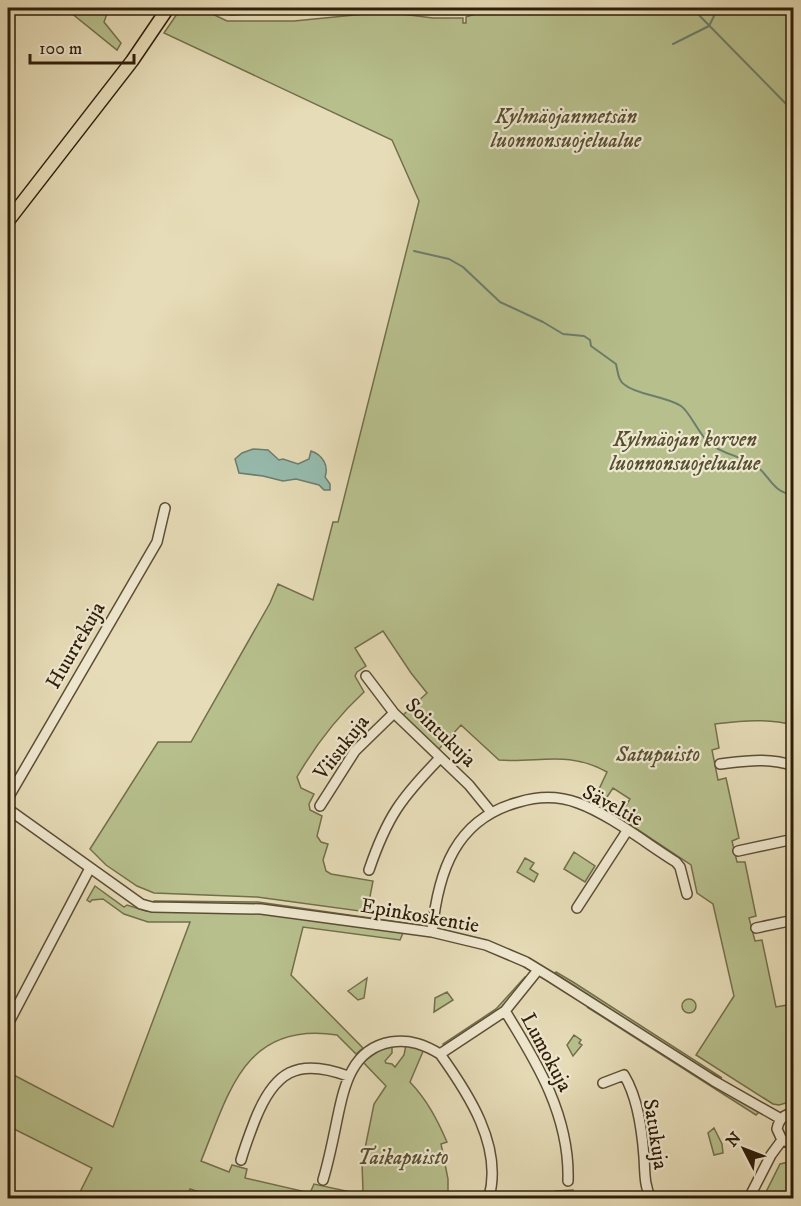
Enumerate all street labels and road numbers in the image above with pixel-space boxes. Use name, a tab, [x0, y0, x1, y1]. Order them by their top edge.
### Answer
street label: Huurrekuja	[41, 597, 111, 694]
street label: Sointukuja	[399, 693, 481, 773]
street label: Viisukuja	[308, 710, 375, 786]
street label: Säveltie	[578, 779, 648, 833]
street label: Epinkoskentie	[359, 893, 481, 939]
street label: Lumokuja	[515, 1009, 578, 1096]
street label: Satukuja	[637, 1097, 673, 1171]

